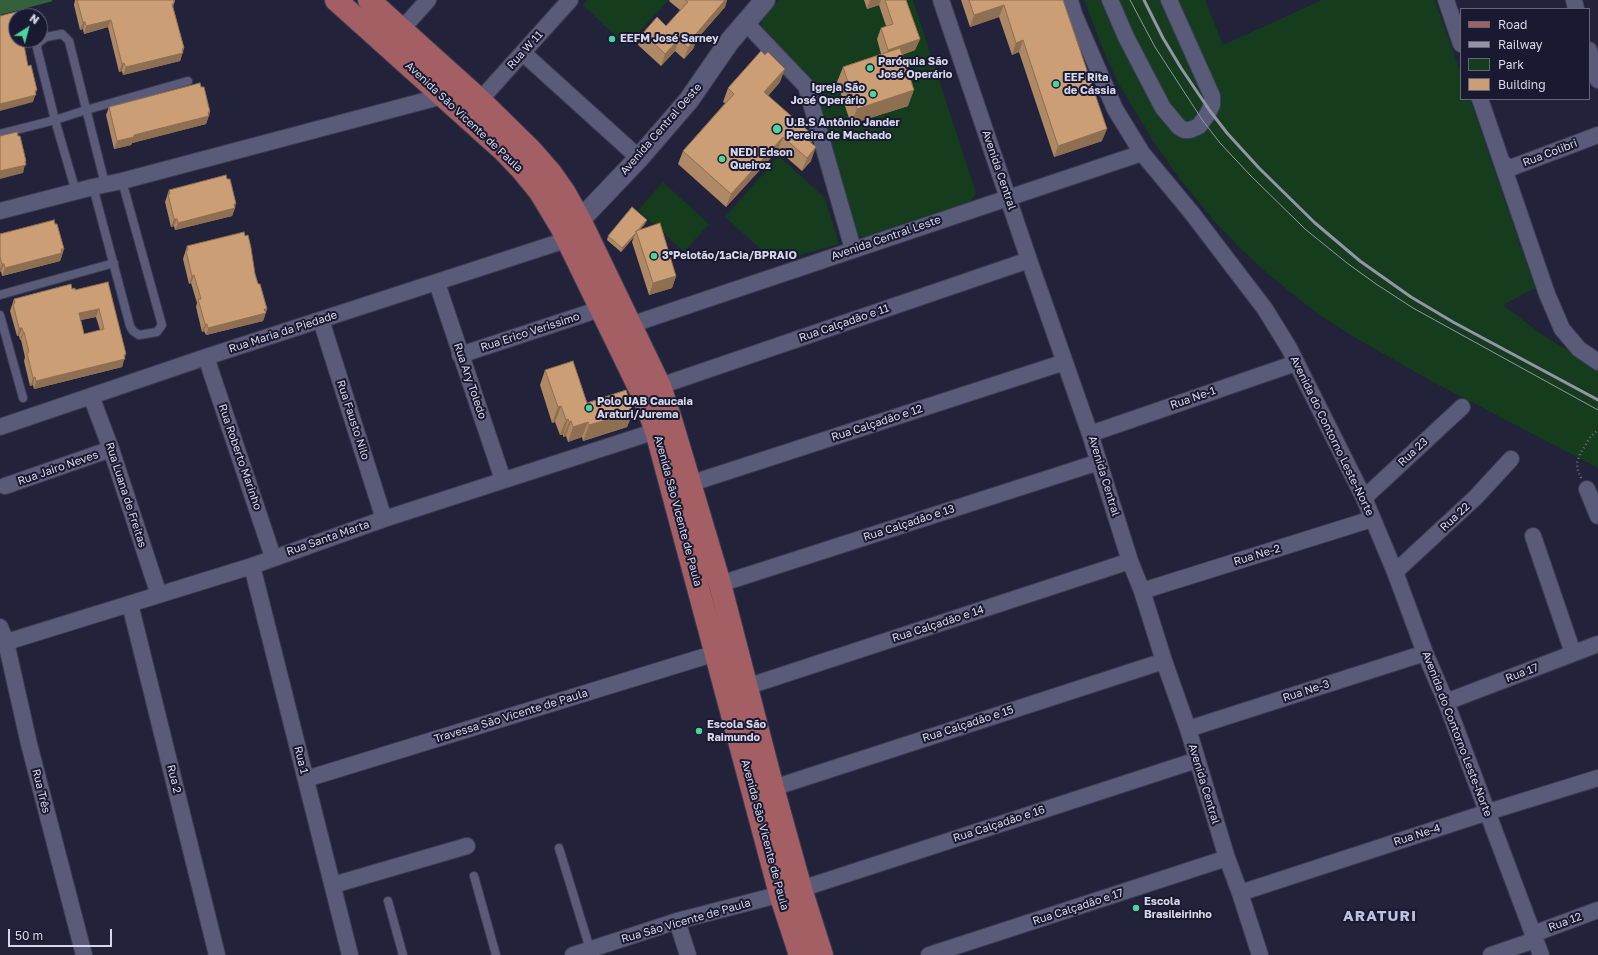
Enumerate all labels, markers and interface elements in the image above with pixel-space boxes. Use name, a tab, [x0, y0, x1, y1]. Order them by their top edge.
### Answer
north arrow	[8, 8, 48, 48]
legend	[1460, 8, 1590, 100]
text: N	[28, 11, 42, 26]
text: Road	[1498, 17, 1527, 32]
street label: Rua W 11	[504, 28, 546, 72]
place label: EEFM José Sarney	[620, 32, 719, 46]
marker: EEFM José Sarney	[607, 34, 617, 44]
text: Railway	[1498, 37, 1543, 52]
place label: Paróquia São José Operário	[878, 55, 952, 81]
text: Park	[1498, 57, 1524, 72]
street label: Avenida São Vicente de Paula	[403, 59, 525, 175]
marker: Paróquia São José Operário	[865, 63, 875, 73]
place label: EEF Rita de Cássia	[1064, 71, 1116, 97]
text: Building	[1498, 77, 1546, 92]
marker: EEF Rita de Cássia	[1051, 79, 1061, 89]
street label: Avenida Central Oeste	[618, 80, 704, 178]
place label: Igreja São José Operário	[791, 81, 865, 107]
marker: Igreja São José Operário	[868, 89, 878, 99]
place label: U.B.S Antônio Jander Pereira de Machado	[786, 116, 900, 142]
marker: U.B.S Antônio Jander Pereira de Machado	[771, 123, 783, 135]
street label: Avenida Central	[979, 128, 1019, 212]
street label: Rua Colibri	[1521, 137, 1579, 169]
place label: NEDI Edson Queiroz	[730, 146, 793, 172]
marker: NEDI Edson Queiroz	[717, 154, 727, 164]
street label: Avenida Central Leste	[829, 213, 943, 263]
place label: 3ºPelotão/1ªCia/BPRAIO	[662, 249, 797, 263]
marker: 3ºPelotão/1ªCia/BPRAIO	[649, 251, 659, 261]
street label: Rua Calçadão e 11	[797, 301, 891, 345]
street label: Rua Maria da Piedade	[227, 308, 339, 356]
street label: Rua Erico Verissimo	[479, 310, 581, 354]
street label: Rua Ary Toledo	[451, 341, 489, 421]
street label: Avenida do Contorno Leste-Norte	[1287, 354, 1377, 518]
street label: Rua Fausto Nilo	[334, 379, 372, 461]
street label: Rua Ne-1	[1169, 384, 1217, 412]
place label: Polo UAB Caucaia Araturi/Jurema	[597, 395, 693, 421]
street label: Rua Roberto Marinho	[216, 402, 264, 512]
street label: Rua Calçadão e 12	[830, 402, 924, 444]
marker: Polo UAB Caucaia Araturi/Jurema	[584, 403, 594, 413]
street label: Avenida São Vicente de Paula	[651, 434, 705, 588]
street label: Avenida Central	[1086, 434, 1122, 518]
street label: Rua 23	[1395, 435, 1431, 469]
street label: Rua Luana de Freitas	[103, 441, 149, 549]
street label: Rua Jairo Neves	[16, 448, 100, 488]
street label: Rua 22	[1437, 500, 1473, 534]
street label: Rua Calçadão e 13	[862, 502, 956, 544]
street label: Rua Santa Marta	[285, 518, 371, 558]
street label: Rua Ne-2	[1232, 542, 1282, 568]
street label: Rua Calçadão e 14	[890, 603, 986, 645]
street label: Avenida do Contorno Leste-Norte	[1419, 649, 1495, 819]
street label: Rua 17	[1504, 661, 1540, 685]
street label: Rua Ne-3	[1281, 677, 1331, 705]
street label: Travessa São Vicente de Paula	[433, 686, 589, 746]
street label: Rua Calçadão e 15	[921, 703, 1015, 745]
place label: Escola São Raimundo	[707, 718, 766, 744]
marker: Escola São Raimundo	[694, 726, 704, 736]
street label: Avenida Central	[1186, 742, 1222, 826]
street label: Rua 1	[291, 745, 311, 775]
street label: Avenida São Vicente de Paula	[738, 758, 792, 912]
street label: Rua 2	[164, 763, 184, 795]
street label: Rua Três	[29, 768, 53, 814]
street label: Rua Calçadão e 16	[951, 803, 1047, 845]
street label: Rua Ne-4	[1392, 821, 1442, 849]
street label: Rua Calçadão e 17	[1031, 886, 1125, 928]
place label: Escola Brasileirinho	[1144, 895, 1212, 921]
street label: Rua São Vicente de Paula	[620, 896, 752, 946]
marker: Escola Brasileirinho	[1131, 903, 1141, 913]
district label: ARATURI	[1343, 907, 1417, 925]
street label: Rua 12	[1546, 910, 1584, 934]
scale bar	[10, 921, 114, 947]
text: 50 m	[15, 928, 43, 943]

